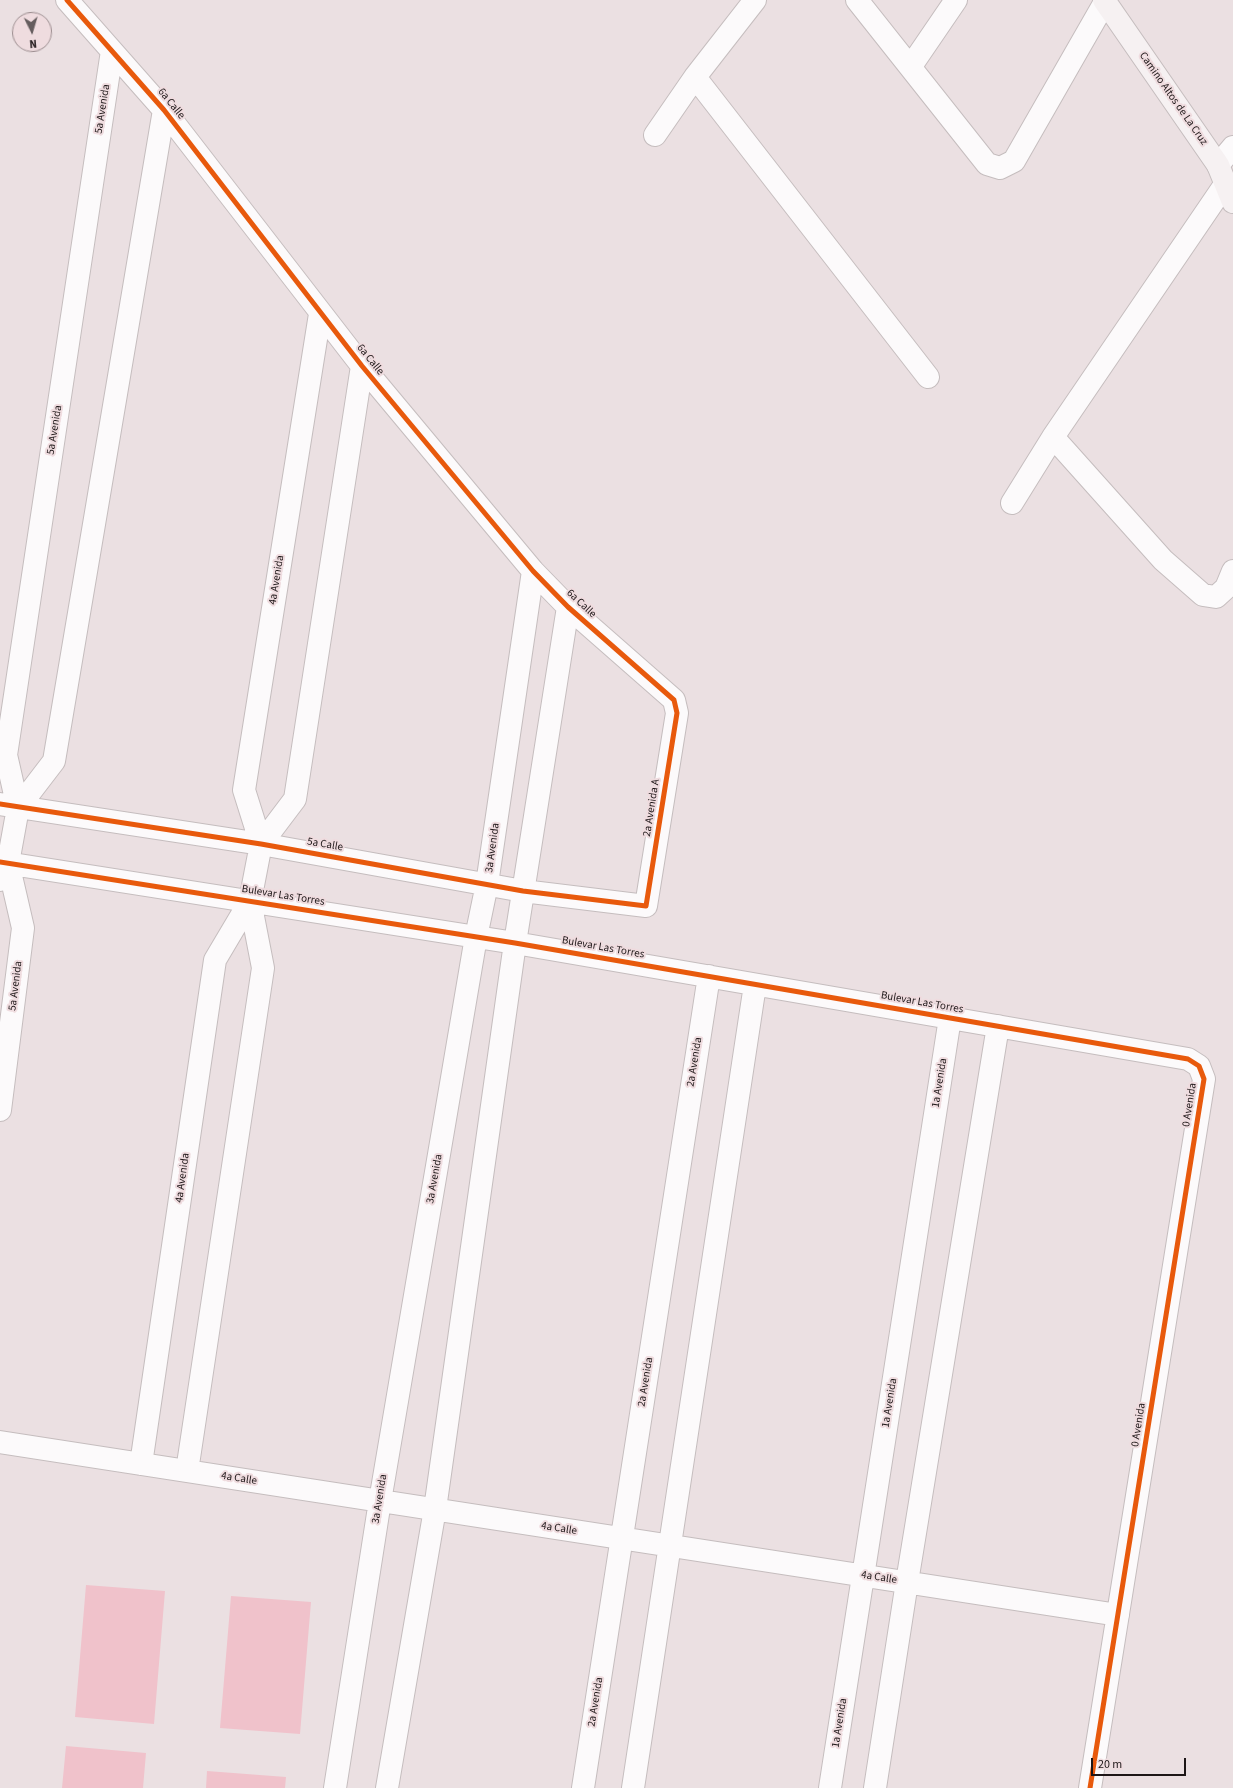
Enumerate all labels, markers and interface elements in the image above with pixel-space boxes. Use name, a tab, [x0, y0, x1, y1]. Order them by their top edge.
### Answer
north arrow	[12, 12, 52, 52]
text: N	[29, 36, 37, 51]
street label: Camino Altos de La Cruz	[1136, 50, 1210, 148]
street label: 5a Avenida	[93, 83, 113, 135]
street label: 6a Calle	[155, 86, 187, 122]
street label: 6a Calle	[354, 342, 386, 378]
street label: 5a Avenida	[45, 404, 65, 456]
street label: 4a Avenida	[267, 554, 287, 606]
street label: 6a Calle	[563, 587, 599, 621]
street label: 2a Avenida A	[641, 778, 663, 838]
street label: 3a Avenida	[483, 822, 503, 874]
street label: 5a Calle	[306, 835, 344, 855]
street label: Bulevar Las Torres	[241, 883, 325, 909]
street label: Bulevar Las Torres	[561, 934, 645, 962]
street label: 5a Avenida	[6, 960, 26, 1012]
street label: Bulevar Las Torres	[880, 989, 964, 1017]
street label: 2a Avenida	[685, 1036, 705, 1088]
street label: 1a Avenida	[930, 1057, 950, 1109]
street label: 0 Avenida	[1180, 1082, 1200, 1128]
street label: 4a Avenida	[173, 1152, 193, 1204]
street label: 3a Avenida	[424, 1153, 446, 1205]
street label: 2a Avenida	[636, 1356, 656, 1408]
street label: 1a Avenida	[880, 1377, 900, 1429]
street label: 0 Avenida	[1129, 1402, 1149, 1448]
street label: 4a Calle	[220, 1470, 258, 1488]
street label: 3a Avenida	[370, 1473, 390, 1525]
street label: 4a Calle	[540, 1520, 578, 1538]
street label: 4a Calle	[860, 1569, 898, 1587]
street label: 2a Avenida	[586, 1676, 606, 1728]
street label: 1a Avenida	[830, 1697, 850, 1749]
scale bar	[1093, 1750, 1188, 1776]
text: 20 m	[1098, 1756, 1122, 1773]

